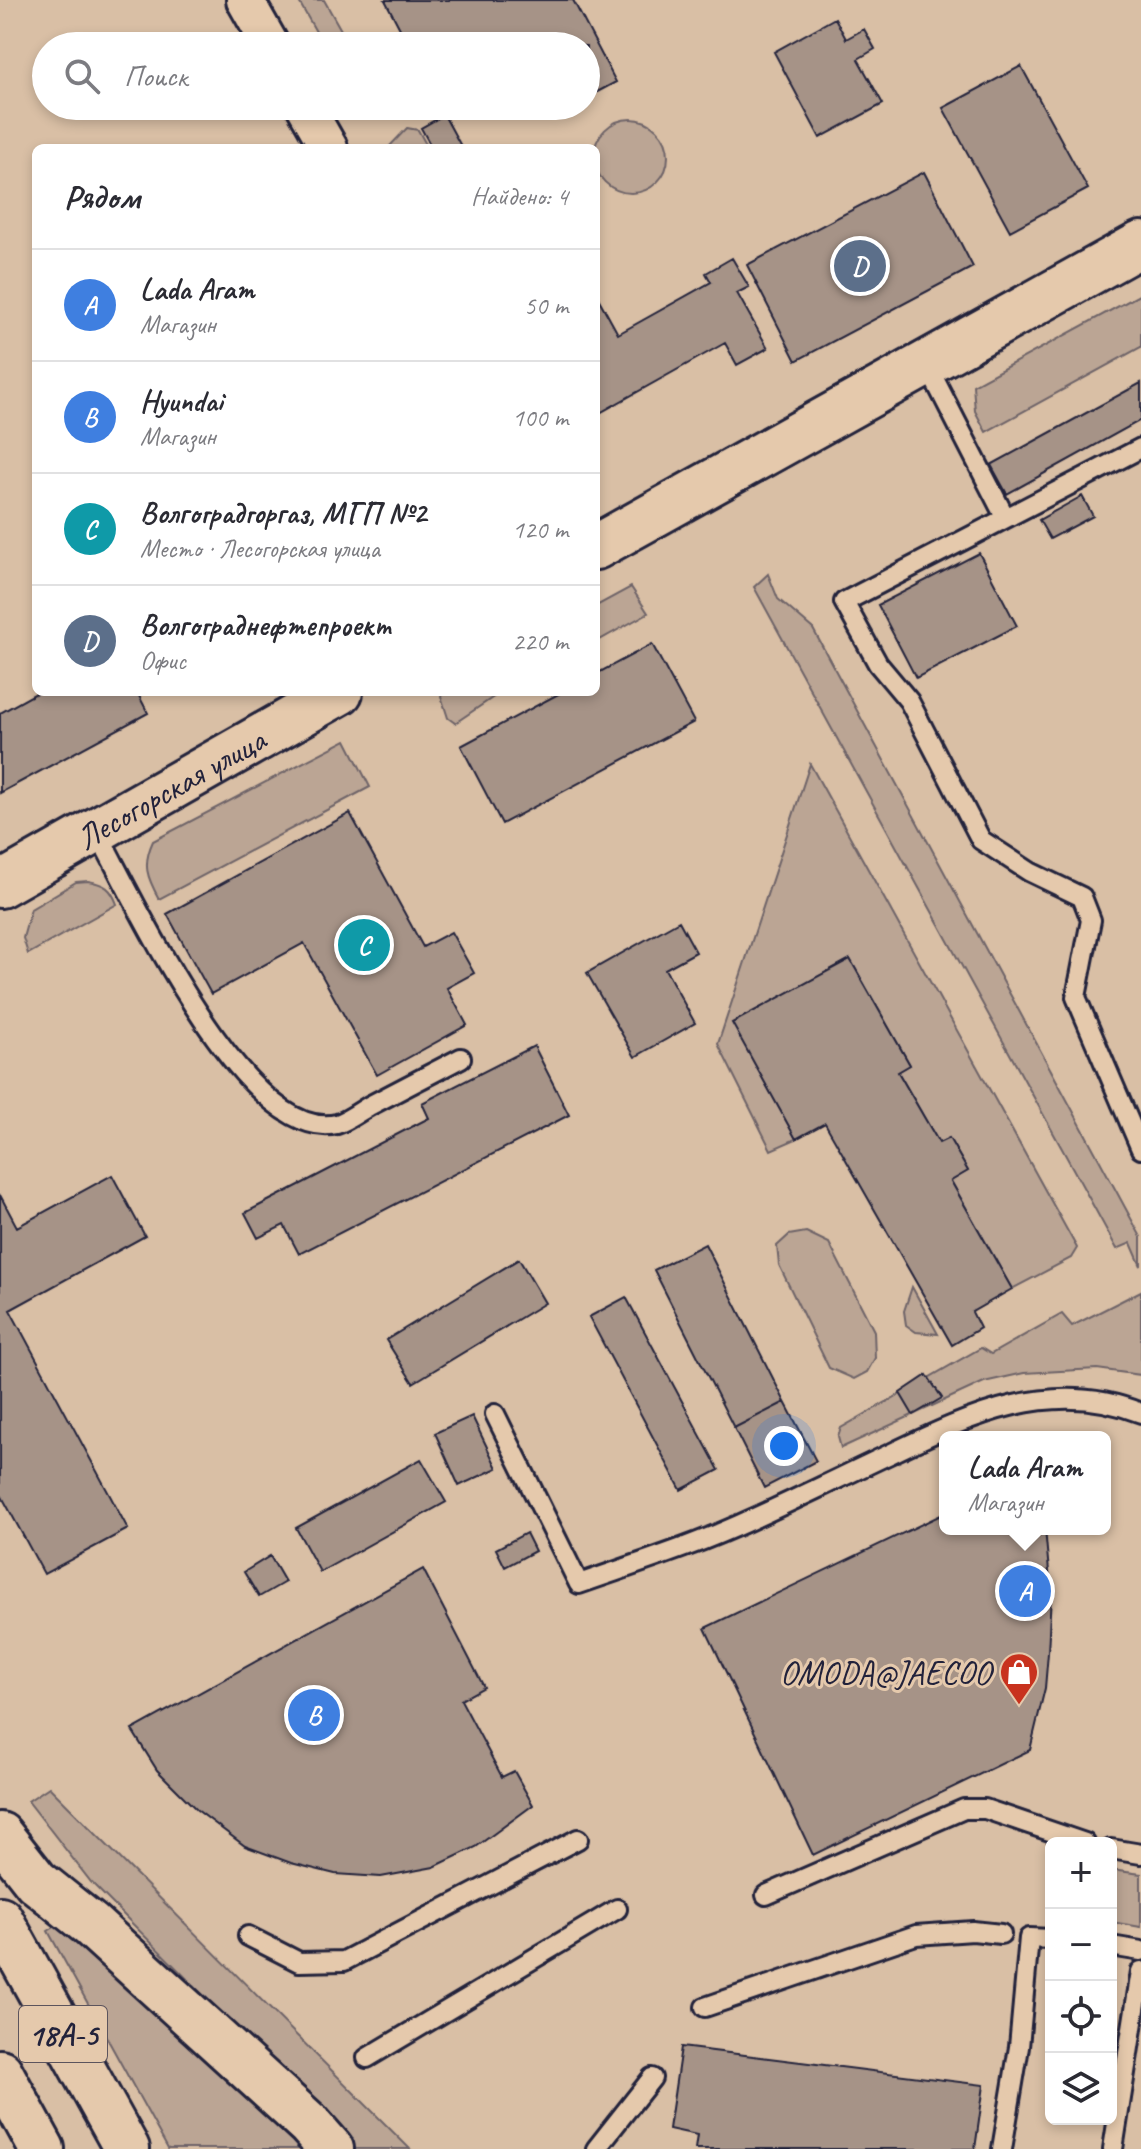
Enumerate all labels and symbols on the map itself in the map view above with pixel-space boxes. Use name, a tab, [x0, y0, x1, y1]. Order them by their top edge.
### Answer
pin: D	[834, 236, 886, 296]
street label: Лесогорская улица	[69, 717, 275, 859]
pin: C	[338, 915, 390, 975]
your location	[764, 1426, 804, 1466]
pin: A	[999, 1561, 1051, 1621]
place label: OMODA@JAECOO	[780, 1651, 995, 1694]
shop icon: OMODA@JAECOO	[998, 1651, 1040, 1706]
pin: B	[288, 1685, 340, 1745]
road number: 18А-5	[19, 2006, 107, 2062]

